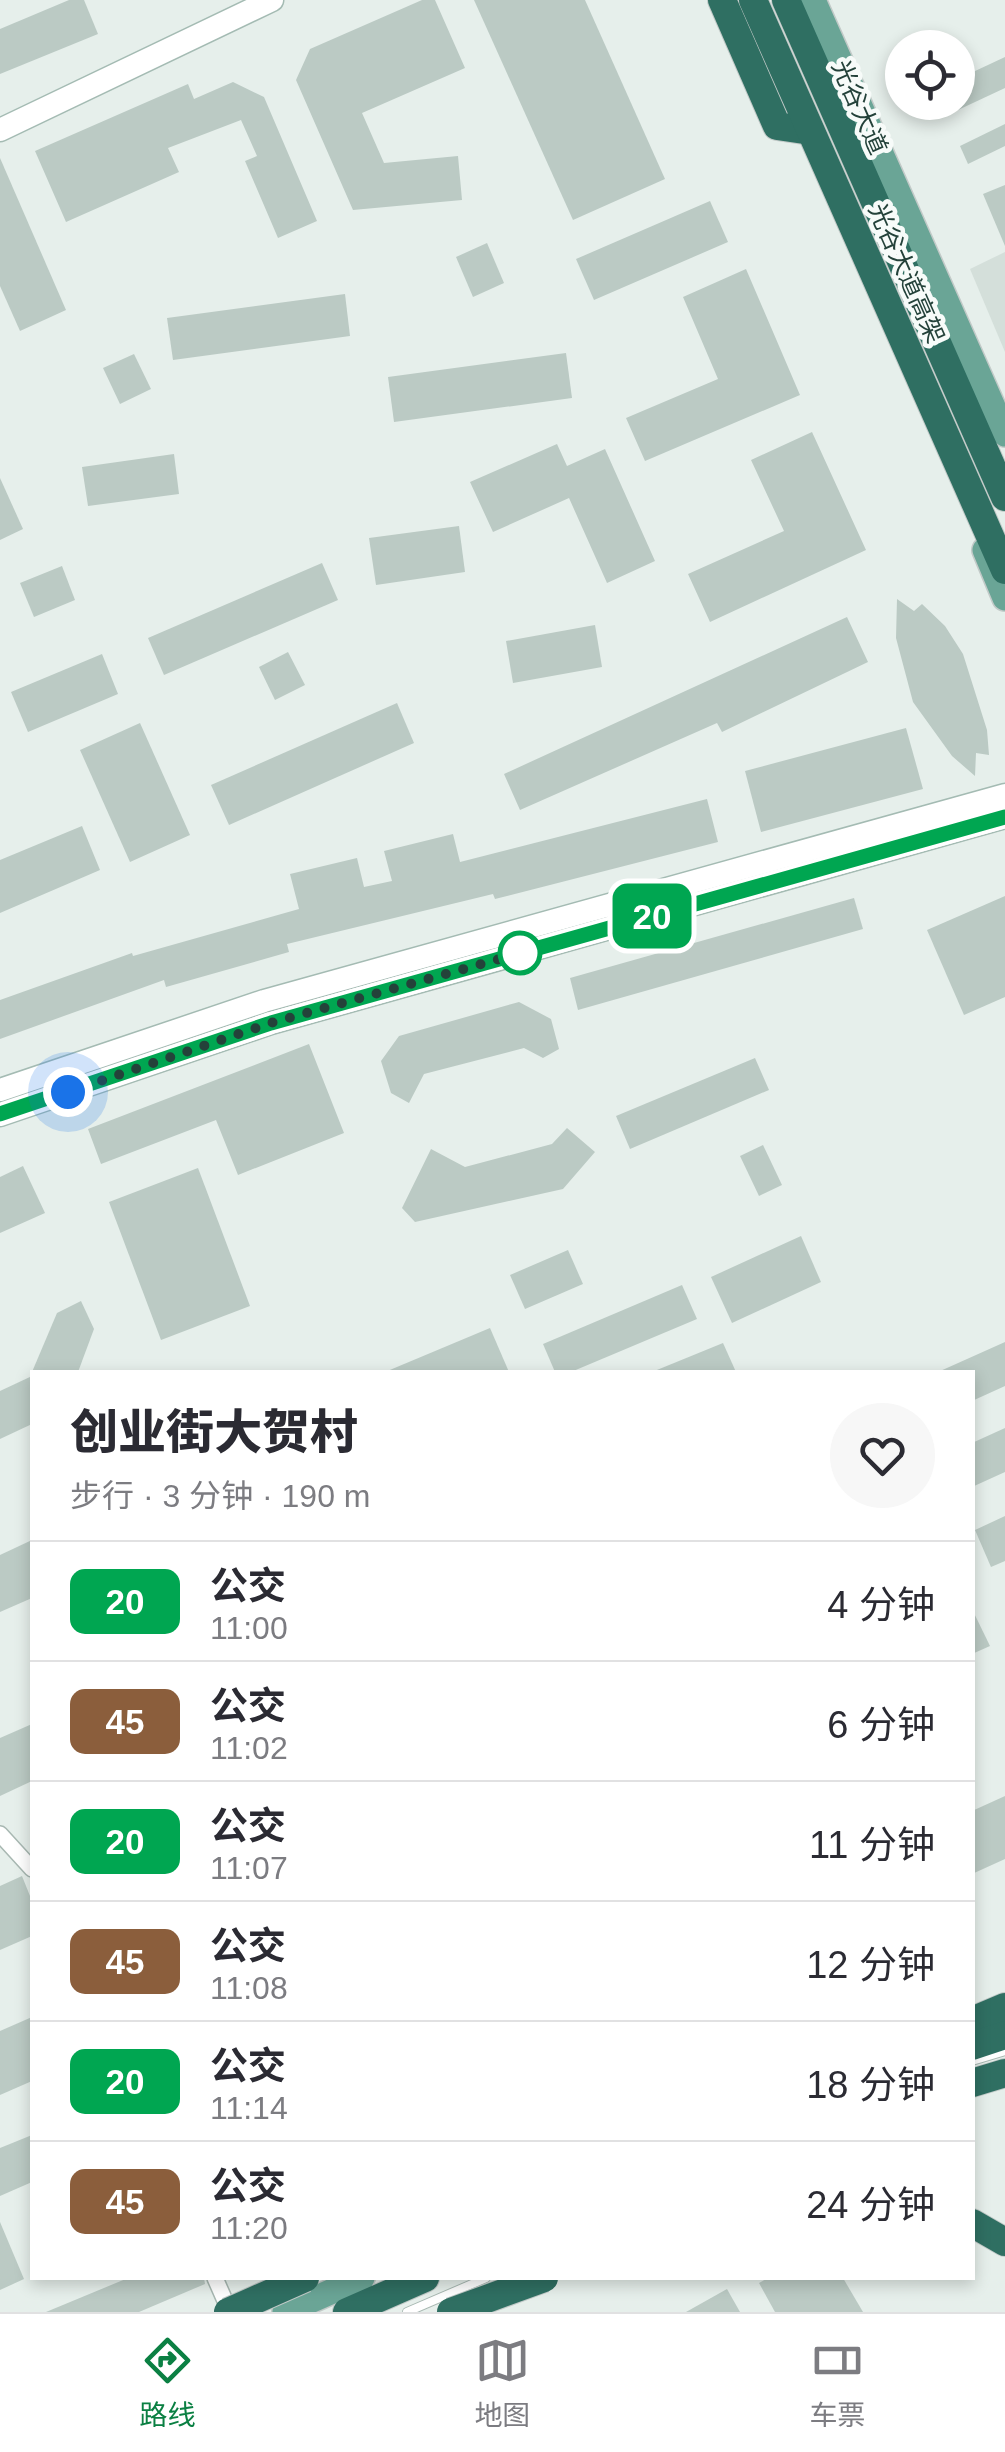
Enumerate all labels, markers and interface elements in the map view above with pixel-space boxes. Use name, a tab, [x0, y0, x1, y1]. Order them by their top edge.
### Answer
map controls	[885, 30, 975, 120]
button: locate	[885, 30, 975, 120]
street label: 光谷大道	[827, 56, 893, 158]
street label: 光谷大道高架	[864, 199, 950, 347]
line badge: 20	[607, 884, 697, 948]
text: 20	[633, 897, 671, 936]
unlabelled marker	[499, 932, 541, 974]
your location	[43, 1067, 93, 1117]
button: heart	[830, 1403, 935, 1508]
text: 创业街大贺村	[70, 1406, 358, 1459]
text: 步行 · 3 分钟 · 190 m	[70, 1478, 371, 1514]
text: 公交	[210, 1565, 286, 1607]
text: 20	[106, 1582, 144, 1621]
text: 4 分钟	[827, 1584, 935, 1626]
text: 11:00	[210, 1610, 288, 1646]
text: 公交	[210, 1685, 286, 1727]
text: 45	[106, 1702, 144, 1741]
text: 6 分钟	[827, 1704, 935, 1746]
text: 11:02	[210, 1730, 288, 1766]
text: 公交	[210, 1805, 286, 1847]
text: 20	[106, 1822, 144, 1861]
text: 11 分钟	[809, 1824, 935, 1866]
text: 11:07	[210, 1850, 288, 1886]
text: 公交	[210, 1925, 286, 1967]
text: 45	[106, 1942, 144, 1981]
text: 12 分钟	[806, 1944, 935, 1986]
text: 11:08	[210, 1970, 288, 2006]
text: 公交	[210, 2045, 286, 2087]
text: 20	[106, 2062, 144, 2101]
text: 18 分钟	[806, 2064, 935, 2106]
text: 11:14	[210, 2090, 288, 2126]
text: 公交	[210, 2165, 286, 2207]
text: 45	[106, 2182, 144, 2221]
text: 24 分钟	[806, 2184, 935, 2226]
text: 11:20	[210, 2210, 288, 2246]
tab: 路线	[139, 2333, 196, 2433]
tab: 地图	[474, 2333, 531, 2433]
tab: 车票	[809, 2333, 866, 2433]

